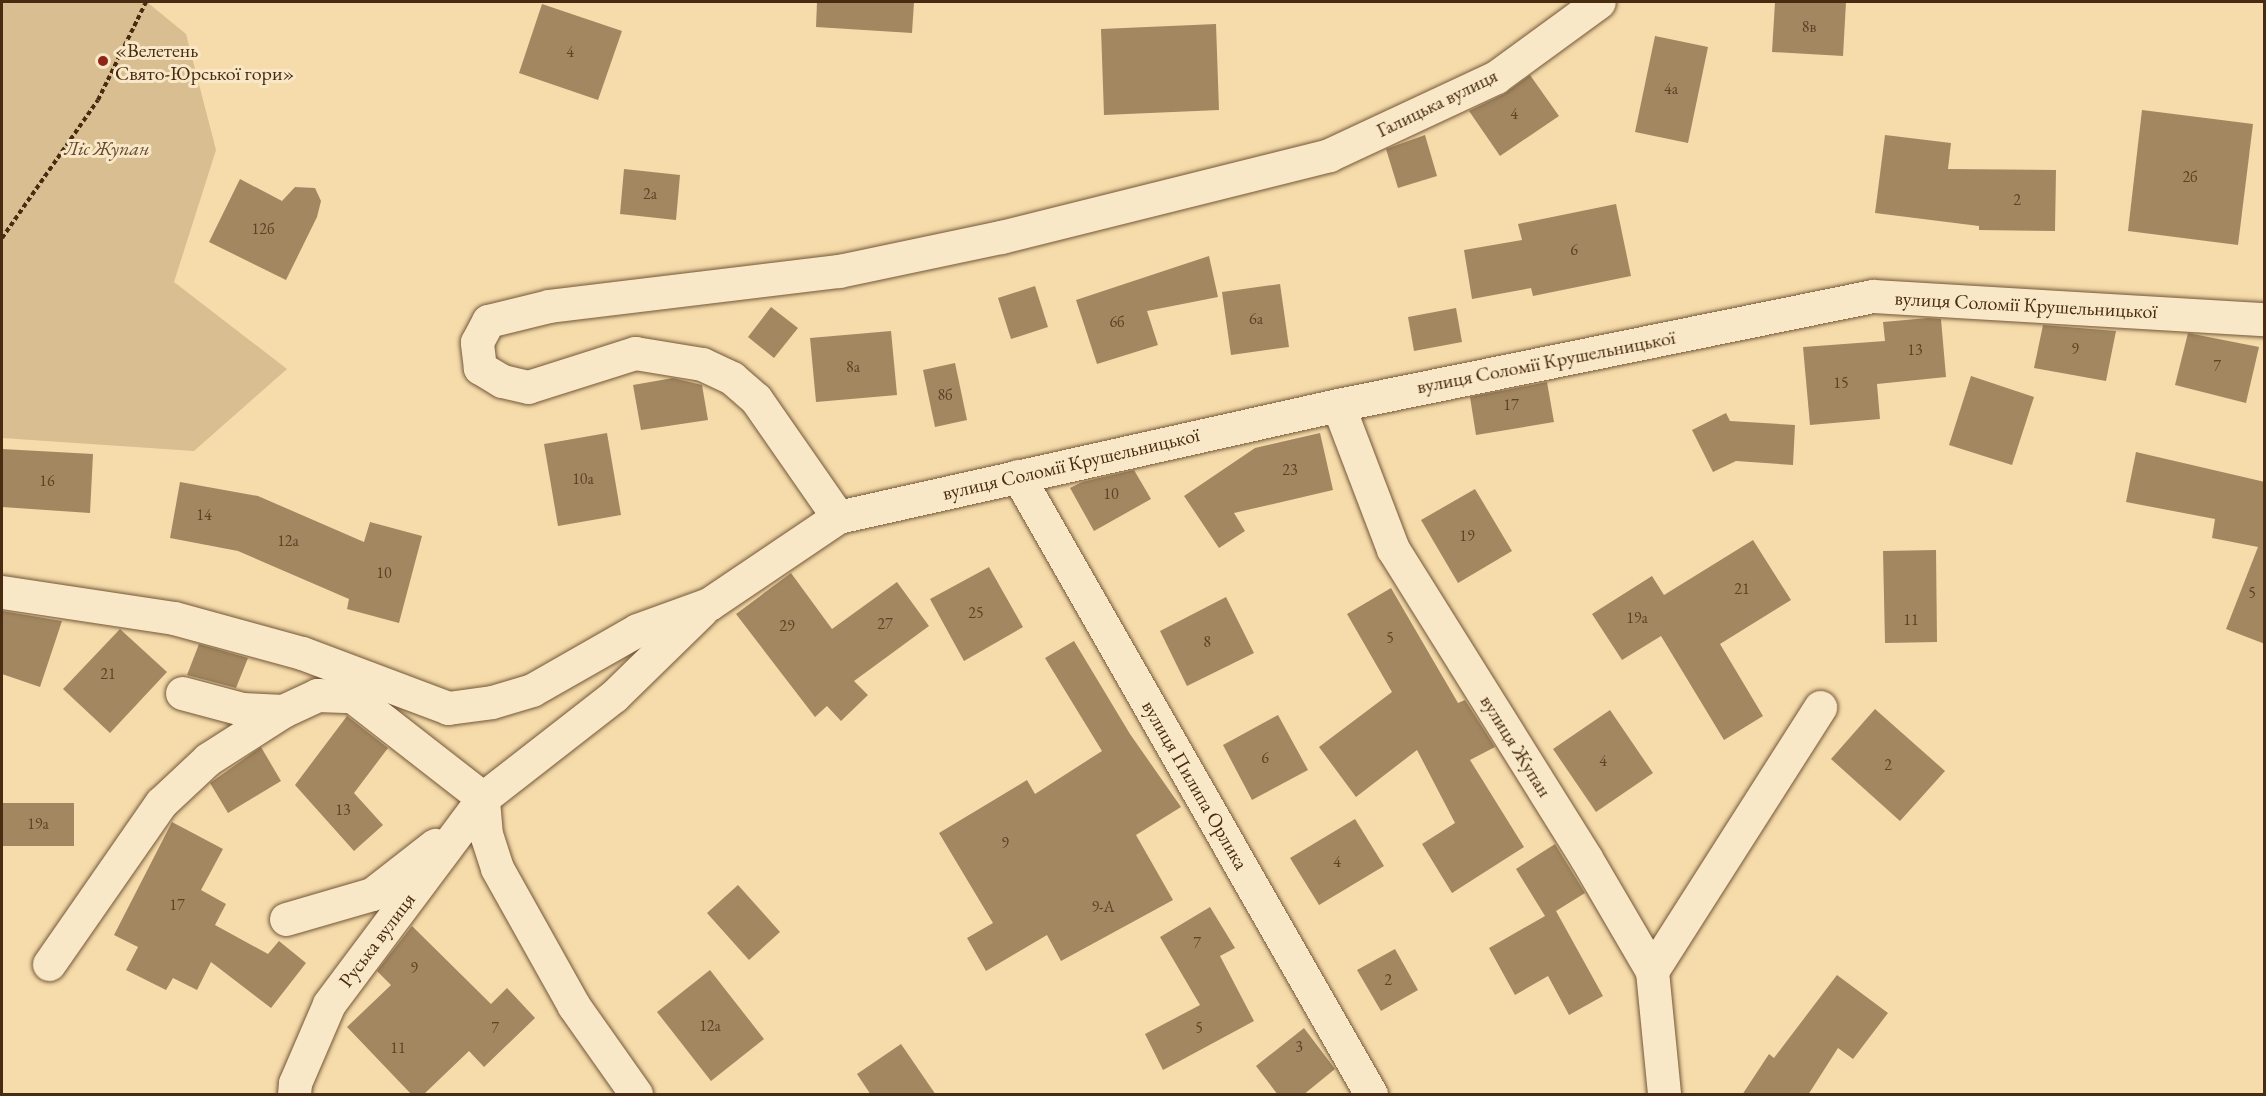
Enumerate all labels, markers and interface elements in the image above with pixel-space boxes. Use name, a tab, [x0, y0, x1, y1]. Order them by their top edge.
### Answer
house number: 8в	[1802, 17, 1816, 37]
place label: «Велетень Свято-Юрської гори»	[115, 38, 294, 85]
house number: 4	[566, 42, 574, 62]
marker: «Велетень Свято-Юрської гори»	[96, 54, 110, 68]
street label: Галицька вулиця	[1373, 63, 1501, 143]
house number: 4а	[1664, 79, 1678, 99]
house number: 4	[1510, 104, 1518, 124]
park label: Ліс Жупан	[64, 136, 150, 160]
house number: 2б	[2182, 167, 2198, 187]
house number: 2а	[643, 184, 657, 204]
house number: 2	[2013, 190, 2021, 210]
house number: 12б	[252, 219, 274, 239]
house number: 6	[1570, 240, 1578, 260]
street label: вулиця Соломії Крушельницької	[1894, 286, 2158, 324]
house number: 6а	[1249, 309, 1263, 329]
house number: 6б	[1109, 312, 1125, 332]
street label: вулиця Соломії Крушельницької	[1415, 325, 1677, 399]
house number: 9	[2071, 339, 2079, 359]
house number: 13	[1907, 340, 1923, 360]
house number: 7	[2213, 356, 2221, 376]
house number: 8а	[846, 357, 860, 377]
house number: 15	[1833, 373, 1849, 393]
house number: 8б	[937, 385, 953, 405]
house number: 17	[1503, 395, 1519, 415]
street label: вулиця Соломії Крушельницької	[940, 423, 1202, 505]
house number: 23	[1282, 460, 1298, 480]
house number: 10а	[572, 469, 594, 489]
house number: 16	[39, 471, 55, 491]
house number: 10	[1103, 484, 1119, 504]
house number: 14	[196, 505, 212, 525]
house number: 19	[1459, 526, 1475, 546]
house number: 12а	[277, 531, 299, 551]
house number: 10	[376, 563, 392, 583]
house number: 21	[1734, 579, 1750, 599]
house number: 5	[2248, 583, 2256, 603]
house number: 25	[968, 603, 984, 623]
house number: 19а	[1626, 608, 1648, 628]
house number: 11	[1903, 610, 1919, 630]
house number: 27	[877, 614, 893, 634]
house number: 29	[779, 616, 795, 636]
house number: 5	[1386, 628, 1394, 648]
house number: 8	[1203, 632, 1211, 652]
house number: 21	[100, 664, 116, 684]
street label: вулиця Жупан	[1475, 690, 1557, 802]
street label: вулиця Пилипа Орлика	[1137, 696, 1253, 874]
house number: 6	[1261, 748, 1269, 768]
house number: 4	[1599, 751, 1607, 771]
house number: 2	[1884, 755, 1892, 775]
house number: 13	[335, 800, 351, 820]
house number: 19а	[27, 814, 49, 834]
house number: 9	[1001, 833, 1009, 853]
house number: 4	[1333, 852, 1341, 872]
street label: Руська вулиця	[334, 888, 420, 992]
house number: 17	[169, 895, 185, 915]
house number: 9-А	[1091, 897, 1115, 917]
house number: 7	[1193, 933, 1201, 953]
house number: 9	[410, 958, 418, 978]
house number: 2	[1384, 970, 1392, 990]
house number: 12а	[699, 1016, 721, 1036]
house number: 7	[491, 1018, 499, 1038]
house number: 5	[1195, 1018, 1203, 1038]
house number: 3	[1295, 1037, 1303, 1057]
house number: 11	[390, 1038, 406, 1058]

